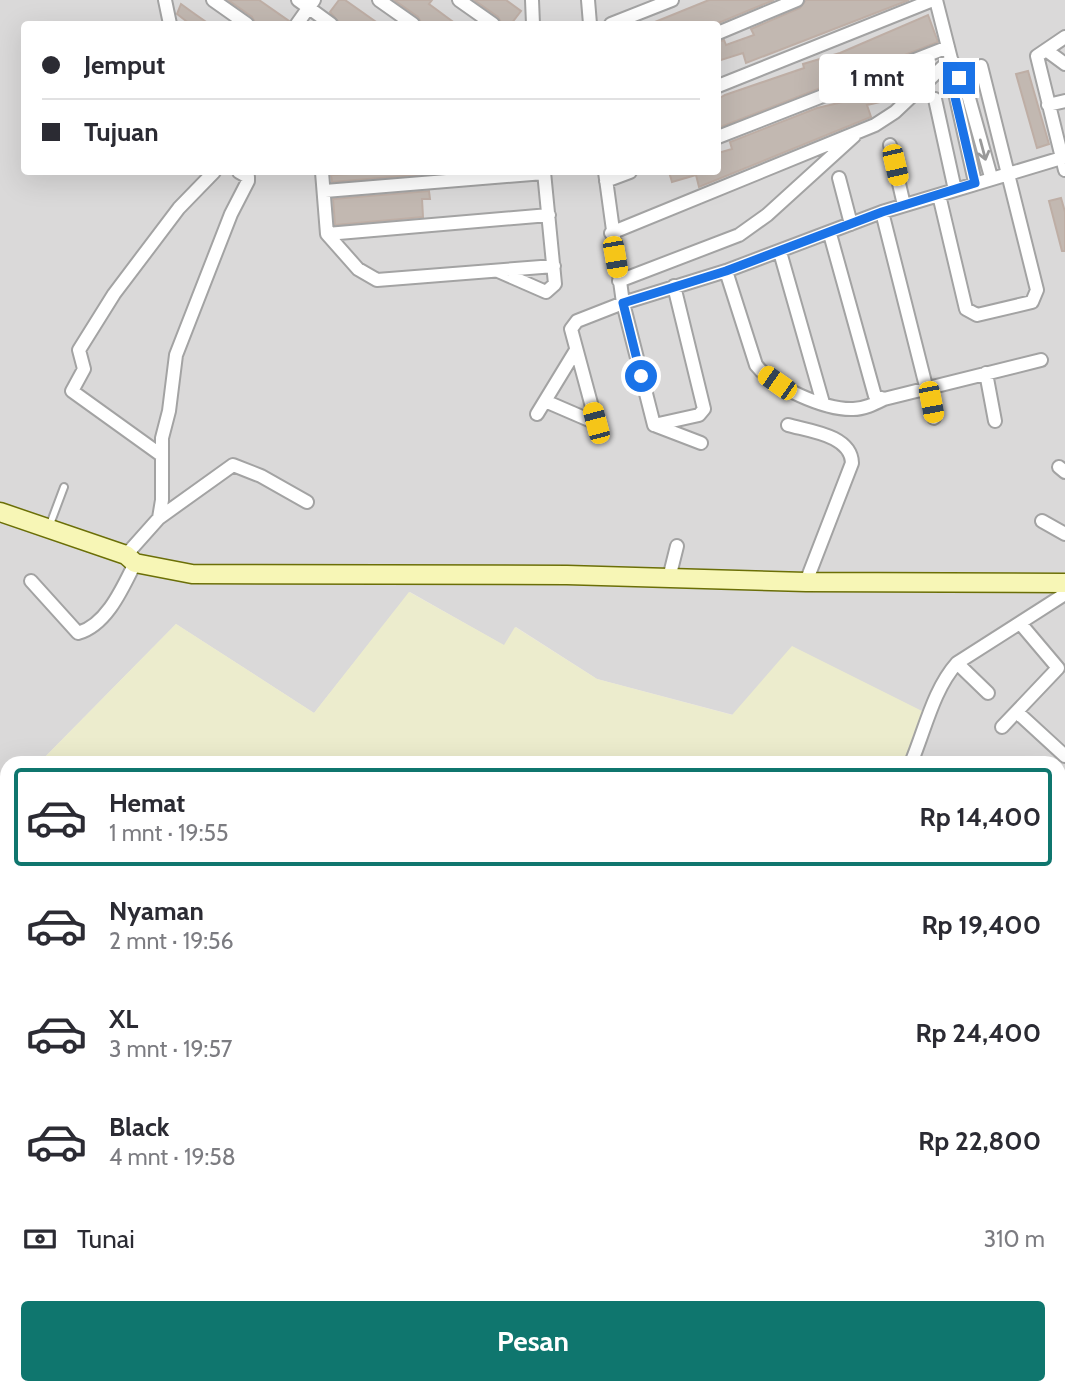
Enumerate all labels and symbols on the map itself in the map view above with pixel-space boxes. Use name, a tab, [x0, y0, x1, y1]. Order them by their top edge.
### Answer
callout: 1 mnt	[819, 54, 934, 102]
route end	[943, 62, 975, 94]
one-way arrow	[978, 139, 991, 161]
car	[881, 142, 910, 188]
car	[602, 234, 629, 280]
route start	[625, 360, 657, 392]
car	[754, 362, 801, 404]
car	[917, 379, 946, 425]
car	[581, 400, 612, 446]

